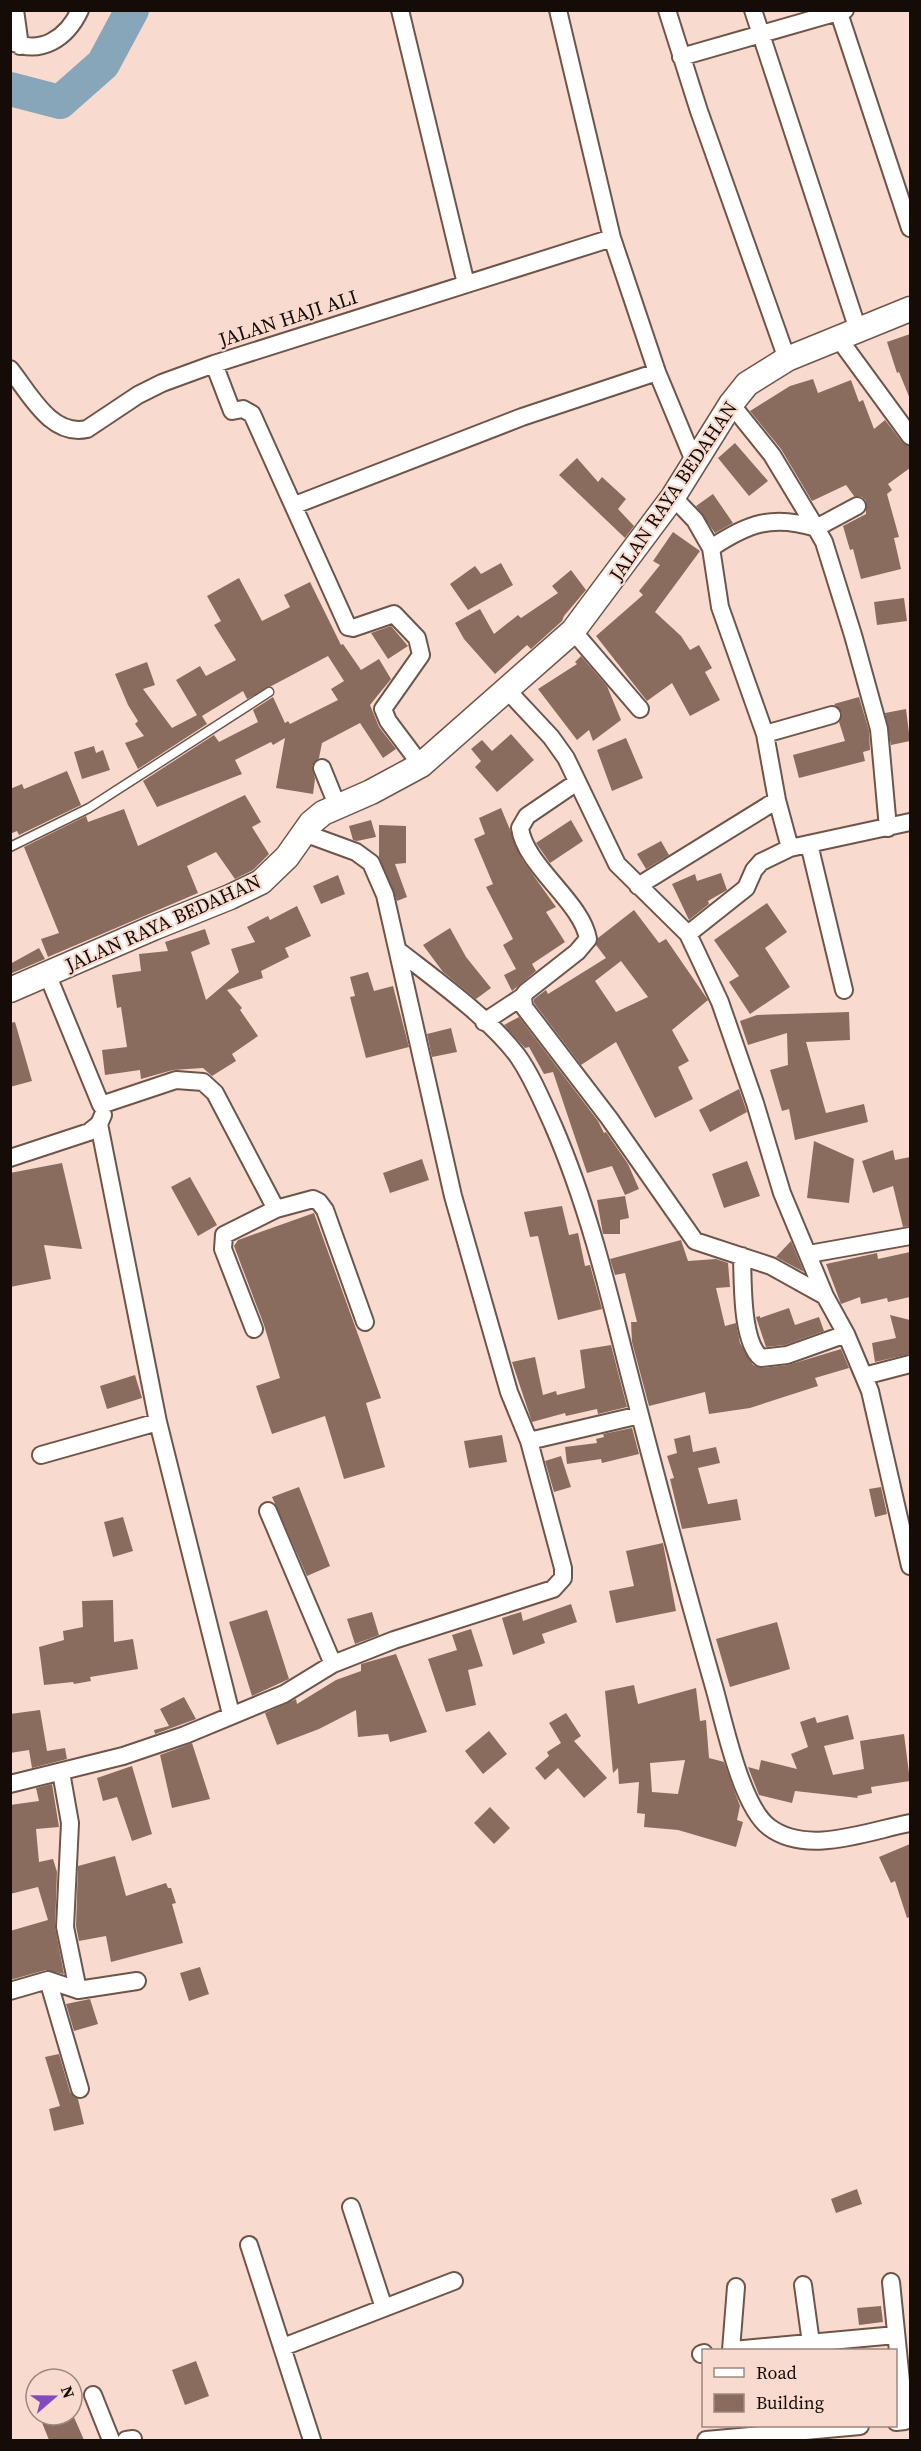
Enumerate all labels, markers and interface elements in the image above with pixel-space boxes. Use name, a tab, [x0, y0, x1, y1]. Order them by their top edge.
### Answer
street label: JALAN HAJI ALI	[214, 282, 361, 354]
street label: JALAN RAYA BEDAHAN	[602, 396, 744, 587]
street label: JALAN RAYA BEDAHAN	[60, 867, 265, 979]
legend	[702, 2349, 897, 2427]
text: Road	[756, 2360, 797, 2385]
north arrow	[24, 2367, 84, 2427]
text: N	[56, 2383, 81, 2401]
text: Building	[756, 2390, 824, 2415]

